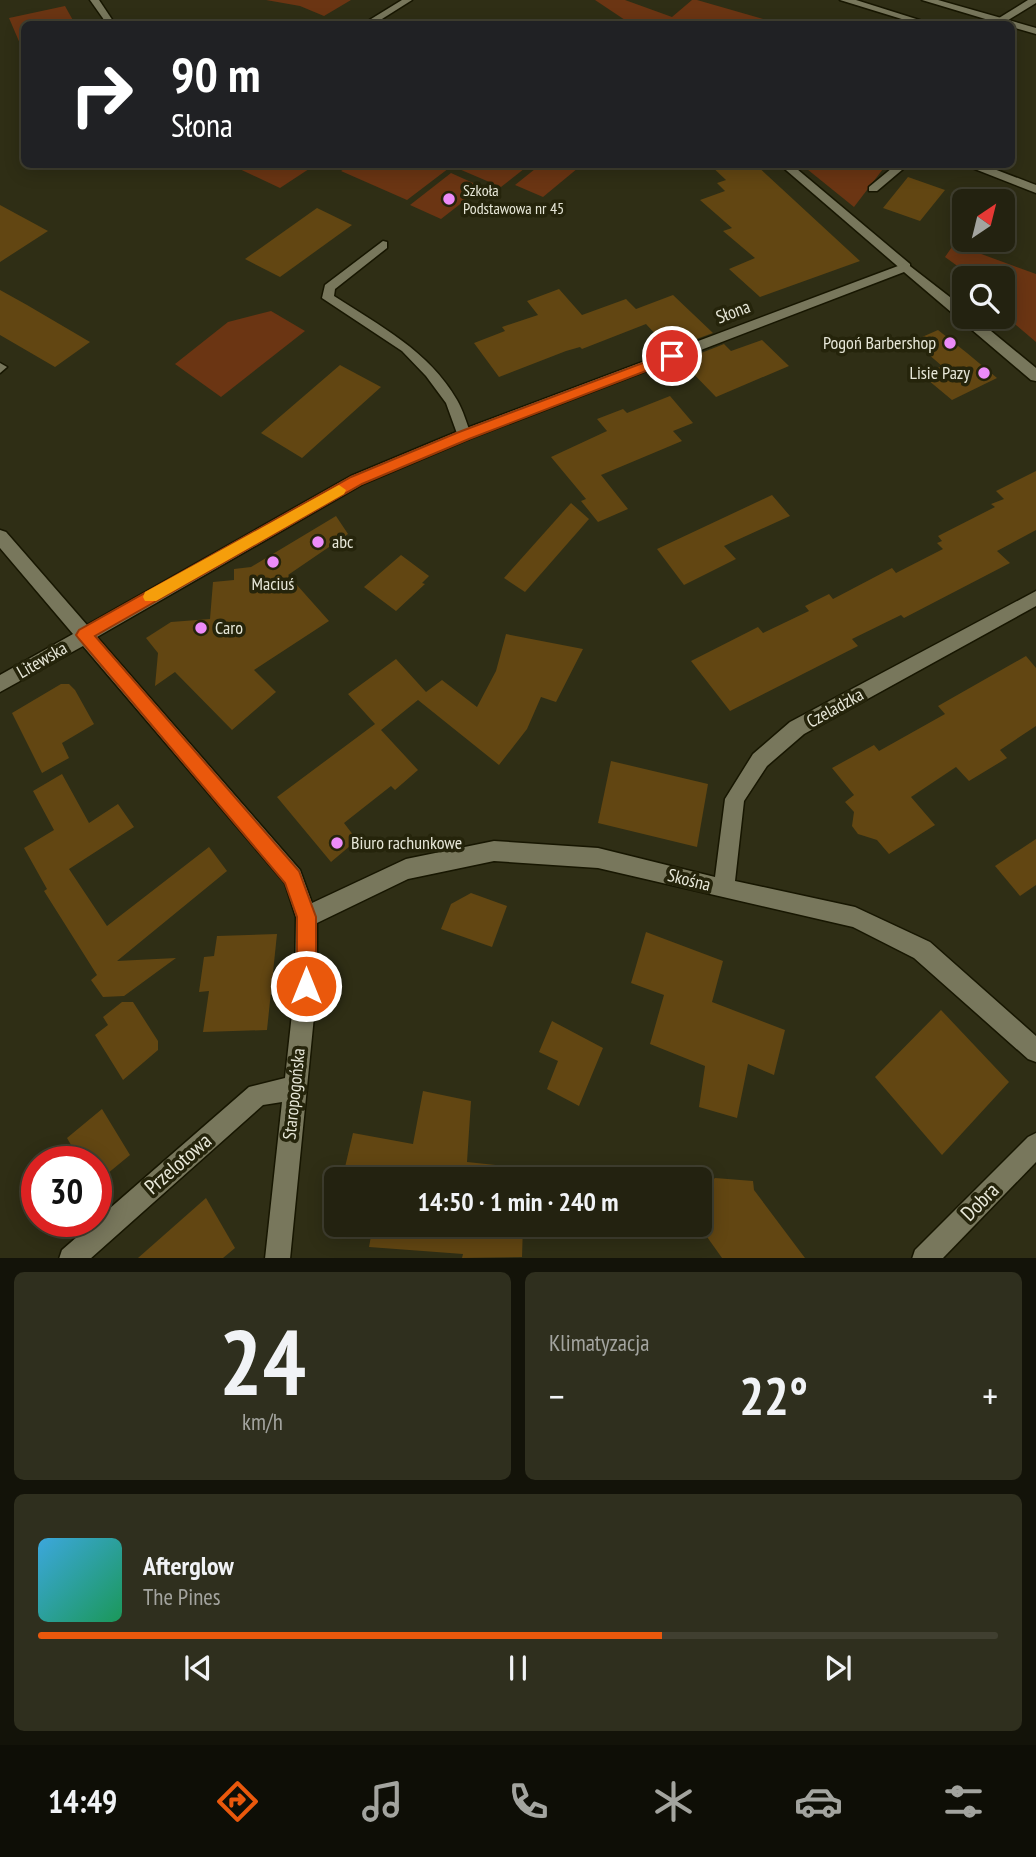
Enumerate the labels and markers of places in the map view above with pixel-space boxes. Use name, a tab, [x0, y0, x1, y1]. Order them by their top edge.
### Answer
place label: Szkoła Podstawowa nr 45	[463, 180, 564, 218]
marker: Szkoła Podstawowa nr 45	[441, 191, 457, 207]
pin	[642, 326, 702, 386]
place label: Pogoń Barbershop	[823, 331, 936, 354]
marker: Pogoń Barbershop	[942, 335, 958, 351]
place label: Lisie Pazy	[909, 361, 970, 384]
marker: Lisie Pazy	[976, 365, 992, 381]
place label: abc	[332, 530, 354, 553]
marker: abc	[310, 534, 326, 550]
marker: Maciuś	[265, 554, 281, 570]
place label: Maciuś	[252, 572, 294, 595]
place label: Caro	[215, 616, 243, 639]
marker: Caro	[193, 620, 209, 636]
place label: Biuro rachunkowe	[351, 831, 462, 854]
marker: Biuro rachunkowe	[329, 835, 345, 851]

